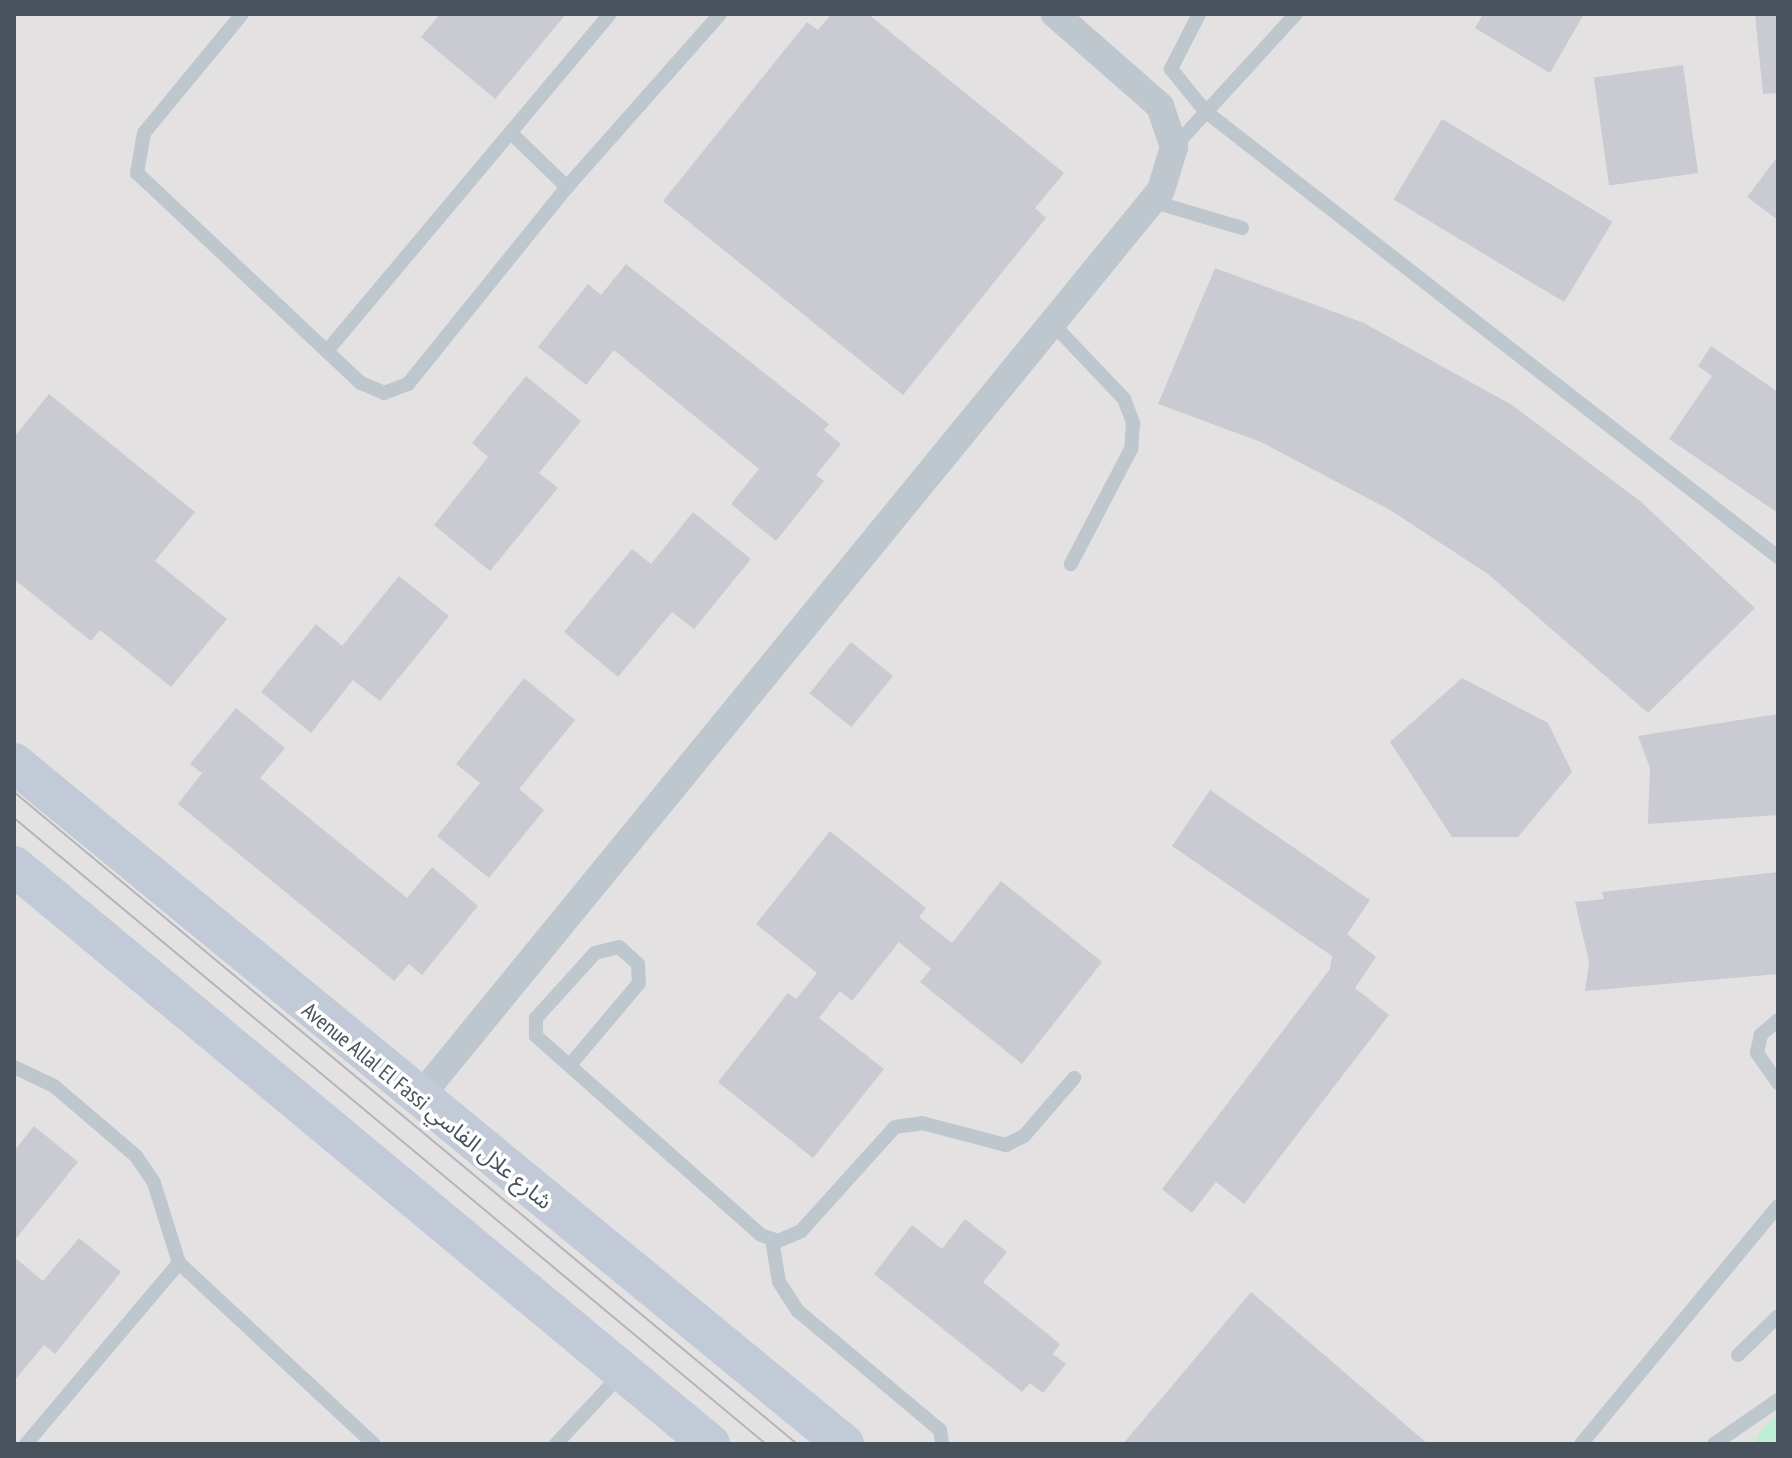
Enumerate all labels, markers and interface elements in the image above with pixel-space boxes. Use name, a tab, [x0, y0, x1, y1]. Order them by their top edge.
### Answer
street label: Avenue Allal El Fassi شارع علال الفاسي	[297, 997, 557, 1215]

